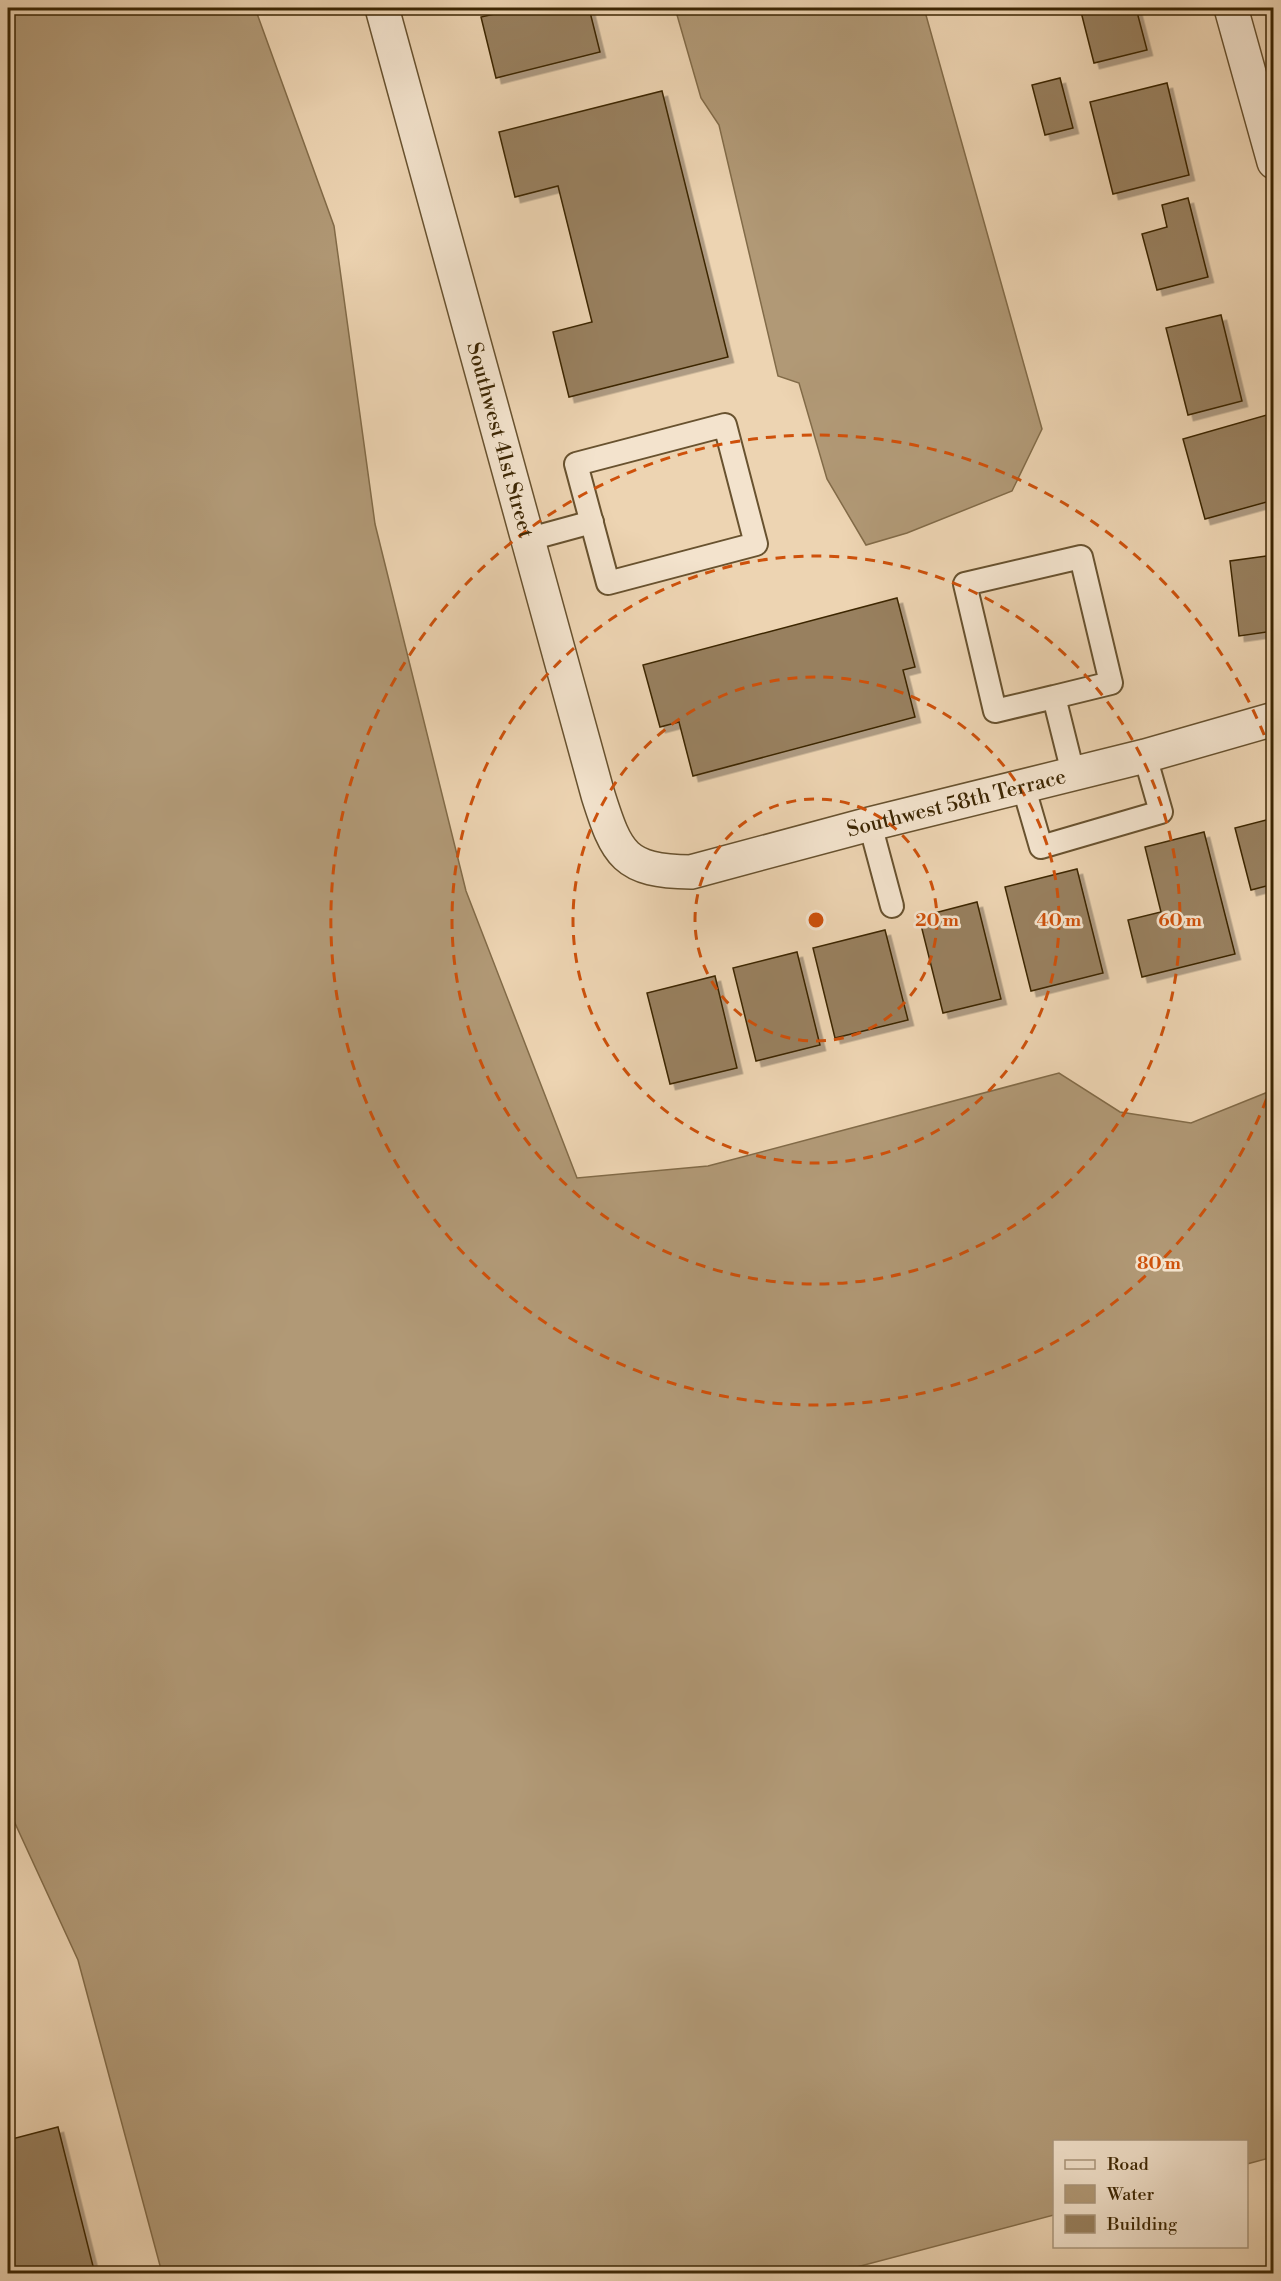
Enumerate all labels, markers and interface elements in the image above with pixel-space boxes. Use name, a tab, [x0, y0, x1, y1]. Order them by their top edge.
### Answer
street label: Southwest 41st Street	[460, 340, 539, 542]
street label: Southwest 58th Terrace	[844, 764, 1069, 844]
text: 20 m	[915, 909, 959, 932]
text: 40 m	[1037, 909, 1082, 932]
text: 60 m	[1158, 909, 1202, 932]
centre of rings	[806, 910, 826, 930]
text: 80 m	[1137, 1252, 1182, 1275]
legend	[1053, 2140, 1248, 2248]
text: Road	[1107, 2153, 1150, 2176]
text: Water	[1106, 2183, 1155, 2206]
text: Building	[1106, 2213, 1178, 2236]

